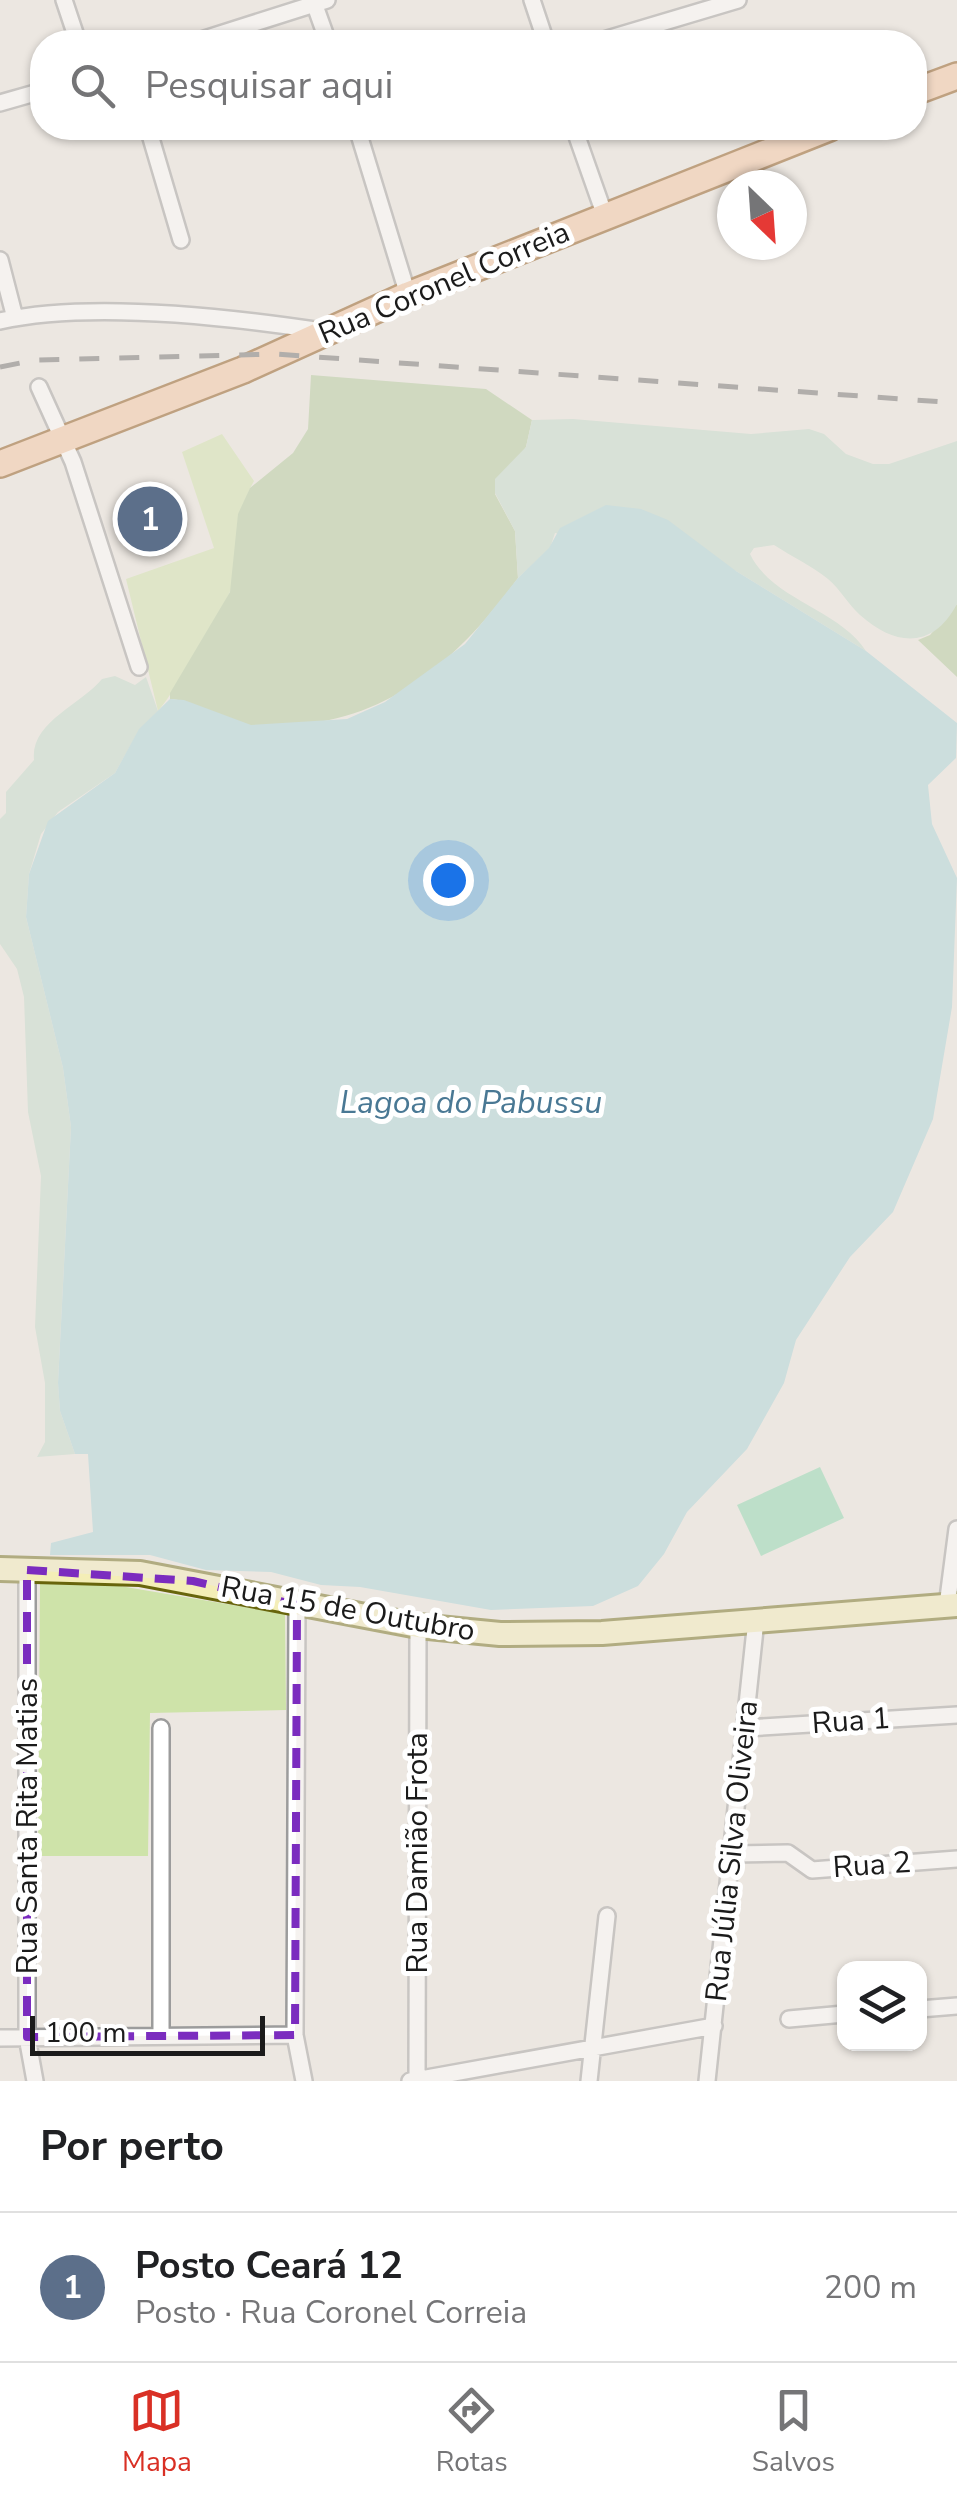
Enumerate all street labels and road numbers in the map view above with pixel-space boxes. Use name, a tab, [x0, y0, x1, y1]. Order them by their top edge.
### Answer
street label: Rua Coronel Correia	[312, 212, 576, 354]
street label: Rua 15 de Outubro	[218, 1566, 478, 1652]
street label: Rua Santa Rita Matias	[7, 1678, 48, 1974]
street label: Rua Júlia Silva Oliveira	[696, 1698, 768, 2004]
street label: Rua 1	[810, 1698, 892, 1744]
street label: Rua Damião Frota	[397, 1732, 438, 1974]
street label: Rua 2	[831, 1842, 913, 1888]

